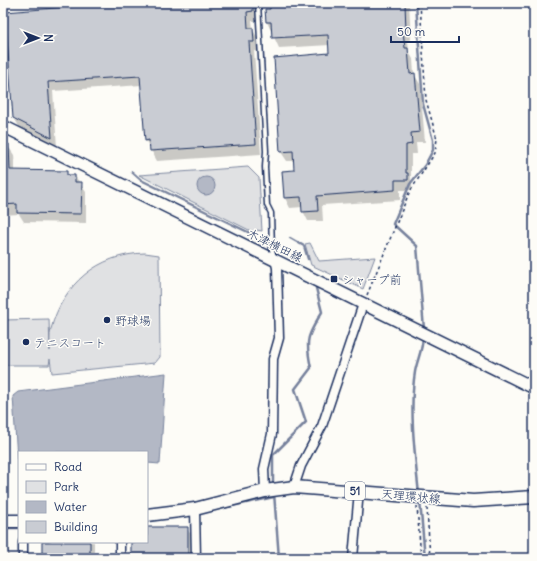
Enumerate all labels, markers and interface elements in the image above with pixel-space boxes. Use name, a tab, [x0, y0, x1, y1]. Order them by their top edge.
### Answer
north arrow	[18, 18, 58, 58]
scale bar	[391, 18, 459, 44]
text: 50 m	[397, 24, 426, 39]
text: N	[41, 34, 55, 42]
street label: 木津横田線	[245, 225, 305, 265]
place label: シャープ前	[342, 272, 402, 287]
marker: シャープ前	[329, 274, 339, 284]
place label: 野球場	[115, 313, 151, 328]
marker: 野球場	[102, 315, 112, 325]
place label: テニスコート	[34, 335, 106, 350]
marker: テニスコート	[21, 337, 31, 347]
legend	[18, 451, 148, 543]
text: Road	[54, 459, 82, 474]
text: Park	[54, 479, 79, 494]
road number: 51	[345, 482, 365, 500]
street label: 天理環状線	[380, 486, 442, 506]
text: Water	[54, 499, 87, 514]
text: Building	[54, 519, 98, 534]

